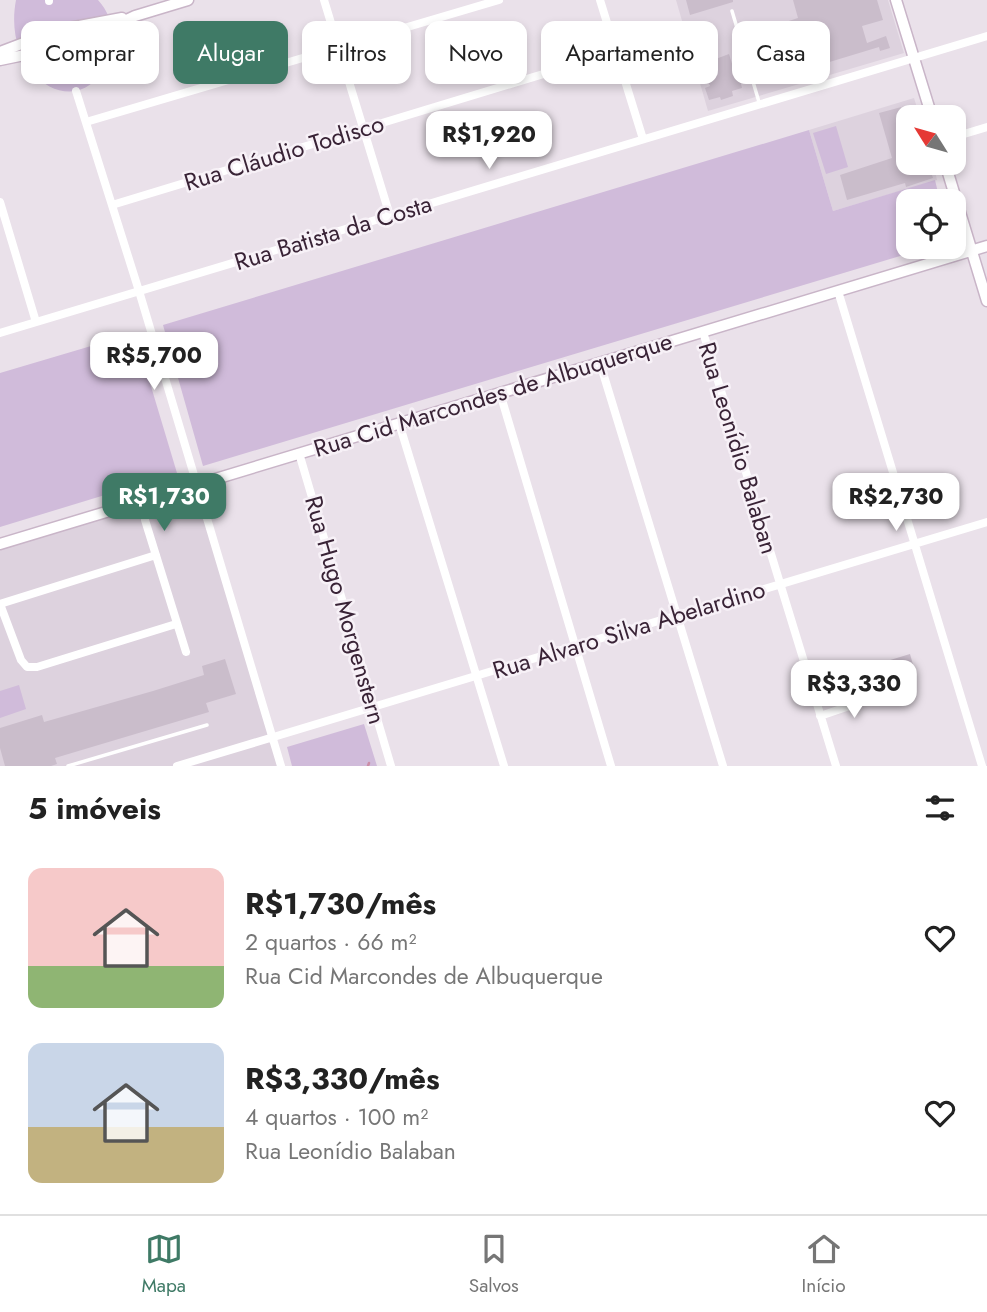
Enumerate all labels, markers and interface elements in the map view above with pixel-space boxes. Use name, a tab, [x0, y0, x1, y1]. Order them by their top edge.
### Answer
chip: Comprar	[21, 21, 159, 84]
chip: Alugar	[173, 21, 288, 84]
chip: Filtros	[302, 21, 411, 84]
chip: Novo	[425, 21, 527, 84]
chip: Apartamento	[541, 21, 718, 84]
chip: Casa	[732, 21, 830, 84]
street label: Rua Cláudio Todisco	[180, 105, 388, 200]
north arrow	[896, 105, 966, 175]
map controls	[896, 105, 966, 259]
pin: R$1,920	[424, 111, 554, 171]
text: R$1,920	[442, 117, 536, 151]
street label: Rua Batista da Costa	[230, 186, 436, 279]
button: locate	[896, 189, 966, 259]
street label: Rua Cid Marcondes de Albuquerque	[309, 323, 676, 466]
pin: R$5,700	[89, 332, 219, 392]
text: R$5,700	[106, 338, 202, 372]
street label: Rua Leonídio Balaban	[690, 338, 787, 558]
pin: R$1,730	[99, 474, 229, 533]
pin: R$2,730	[831, 474, 961, 533]
text: R$1,730	[118, 479, 210, 513]
text: R$2,730	[848, 479, 944, 513]
street label: Rua Hugo Morgenstern	[296, 492, 395, 728]
street label: Rua Alvaro Silva Abelardino	[488, 571, 770, 688]
pin: R$3,330	[789, 660, 919, 720]
text: R$3,330	[807, 666, 901, 700]
text: 5 imóveis	[28, 787, 161, 830]
icon: filters	[921, 789, 959, 827]
text: R$1,730/mês	[245, 882, 436, 925]
icon: home	[84, 896, 168, 980]
icon: heart	[921, 919, 959, 957]
text: 2 quartos · 66 m²	[245, 925, 416, 959]
text: Rua Cid Marcondes de Albuquerque	[245, 959, 603, 993]
text: R$3,330/mês	[245, 1057, 440, 1100]
icon: home	[84, 1071, 168, 1155]
icon: heart	[921, 1094, 959, 1132]
text: 4 quartos · 100 m²	[245, 1100, 428, 1134]
text: Rua Leonídio Balaban	[245, 1134, 456, 1168]
tab: Mapa	[141, 1230, 186, 1299]
tab: Salvos	[469, 1230, 519, 1299]
tab: Início	[802, 1230, 846, 1299]

